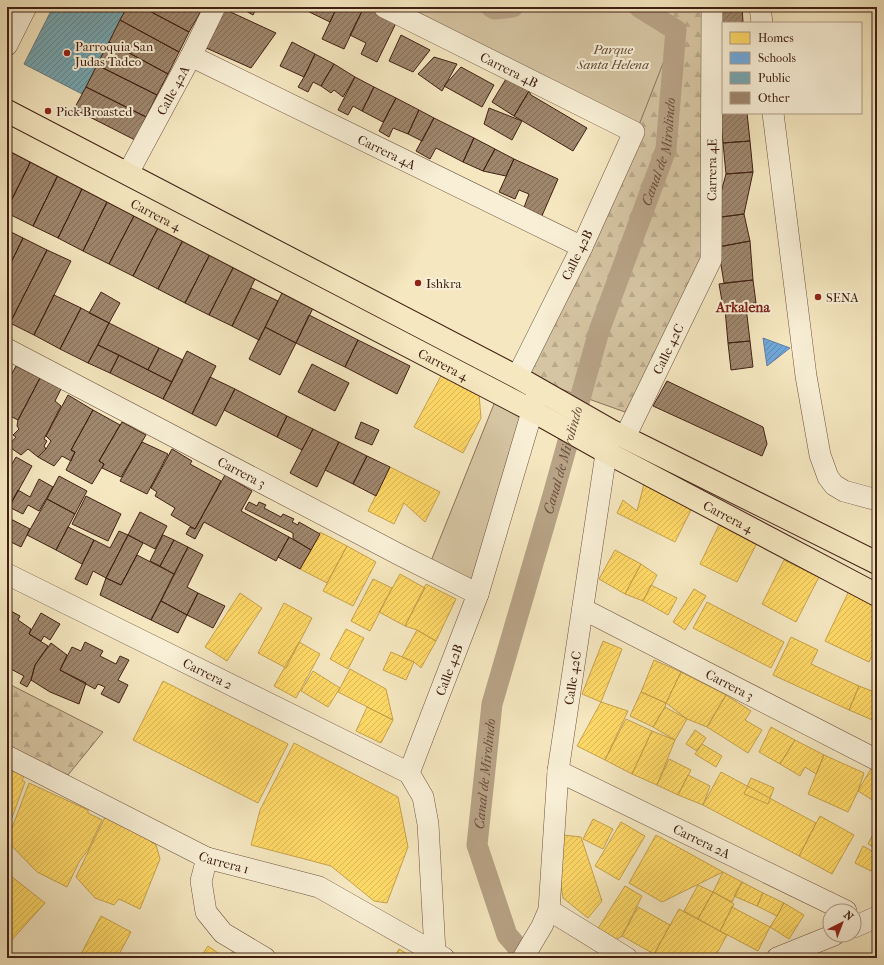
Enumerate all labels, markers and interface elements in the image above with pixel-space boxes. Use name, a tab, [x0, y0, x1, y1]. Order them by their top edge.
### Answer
legend	[722, 22, 862, 114]
text: Homes	[758, 31, 794, 45]
place label: Parroquia San Judas Tadeo	[74, 39, 154, 69]
park label: Parque Santa Helena	[576, 42, 649, 72]
marker: Parroquia San Judas Tadeo	[62, 48, 72, 58]
street label: Carrera 4B	[478, 49, 541, 90]
text: Schools	[758, 51, 797, 65]
street label: Calle 42A	[153, 62, 192, 118]
text: Public	[758, 71, 790, 85]
text: Other	[758, 91, 790, 105]
water label: Canal de Mirolindo	[637, 97, 679, 208]
place label: Pick Broasted	[56, 104, 133, 119]
marker: Pick Broasted	[43, 106, 53, 116]
street label: Carrera 4A	[355, 131, 419, 172]
street label: Carrera 4E	[704, 139, 719, 201]
street label: Carrera 4	[128, 195, 184, 234]
street label: Calle 42B	[558, 227, 596, 283]
place label: Ishkra	[426, 276, 462, 291]
marker: Ishkra	[413, 278, 423, 288]
place label: SENA	[826, 290, 859, 305]
marker: SENA	[813, 292, 823, 302]
district label: Arkalena	[715, 299, 770, 316]
street label: Calle 42C	[649, 321, 687, 377]
street label: Carrera 4	[416, 345, 471, 384]
water label: Canal de Mirolindo	[539, 404, 586, 516]
street label: Carrera 3	[215, 453, 268, 491]
street label: Carrera 4	[701, 497, 756, 536]
street label: Calle 42B	[432, 642, 465, 698]
street label: Calle 42C	[561, 650, 584, 706]
street label: Carrera 2	[181, 655, 235, 692]
street label: Carrera 3	[703, 666, 756, 703]
water label: Canal de Mirolindo	[470, 718, 499, 830]
street label: Carrera 2A	[671, 821, 733, 861]
street label: Carrera 1	[196, 848, 251, 876]
north arrow	[822, 903, 862, 943]
text: N	[841, 908, 856, 924]

